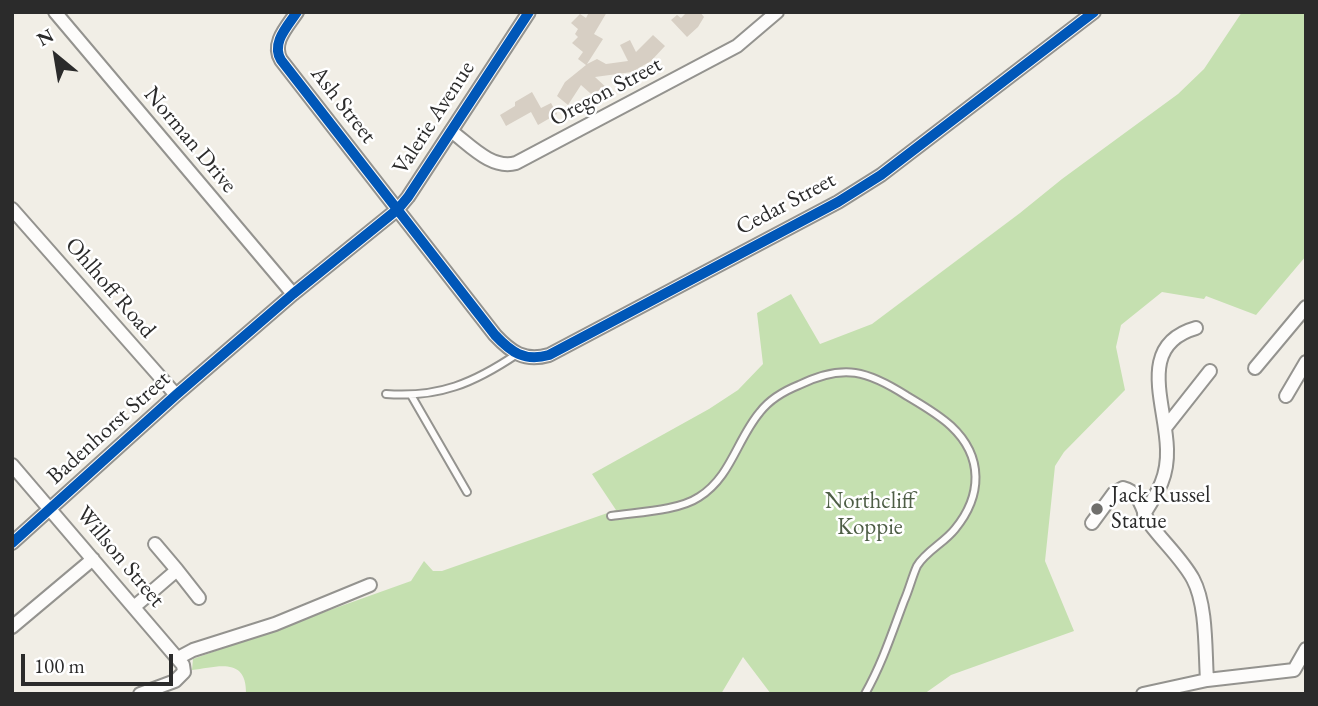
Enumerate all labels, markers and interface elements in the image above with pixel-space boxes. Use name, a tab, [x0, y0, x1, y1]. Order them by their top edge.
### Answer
north arrow	[21, 21, 91, 91]
text: N	[32, 23, 58, 52]
street label: Oregon Street	[545, 51, 667, 133]
street label: Valerie Avenue	[387, 56, 481, 180]
street label: Ash Street	[304, 61, 382, 149]
street label: Norman Drive	[138, 81, 242, 199]
street label: Cedar Street	[732, 166, 840, 242]
street label: Ohlhoff Road	[59, 232, 161, 344]
street label: Badenhorst Street	[42, 366, 176, 490]
place label: Jack Russel Statue	[1111, 482, 1211, 536]
park label: Northcliff Koppie	[825, 488, 915, 542]
street label: Willson Street	[70, 501, 170, 613]
marker: Jack Russel Statue	[1089, 501, 1105, 517]
scale bar	[24, 640, 177, 684]
text: 100 m	[34, 652, 85, 679]

